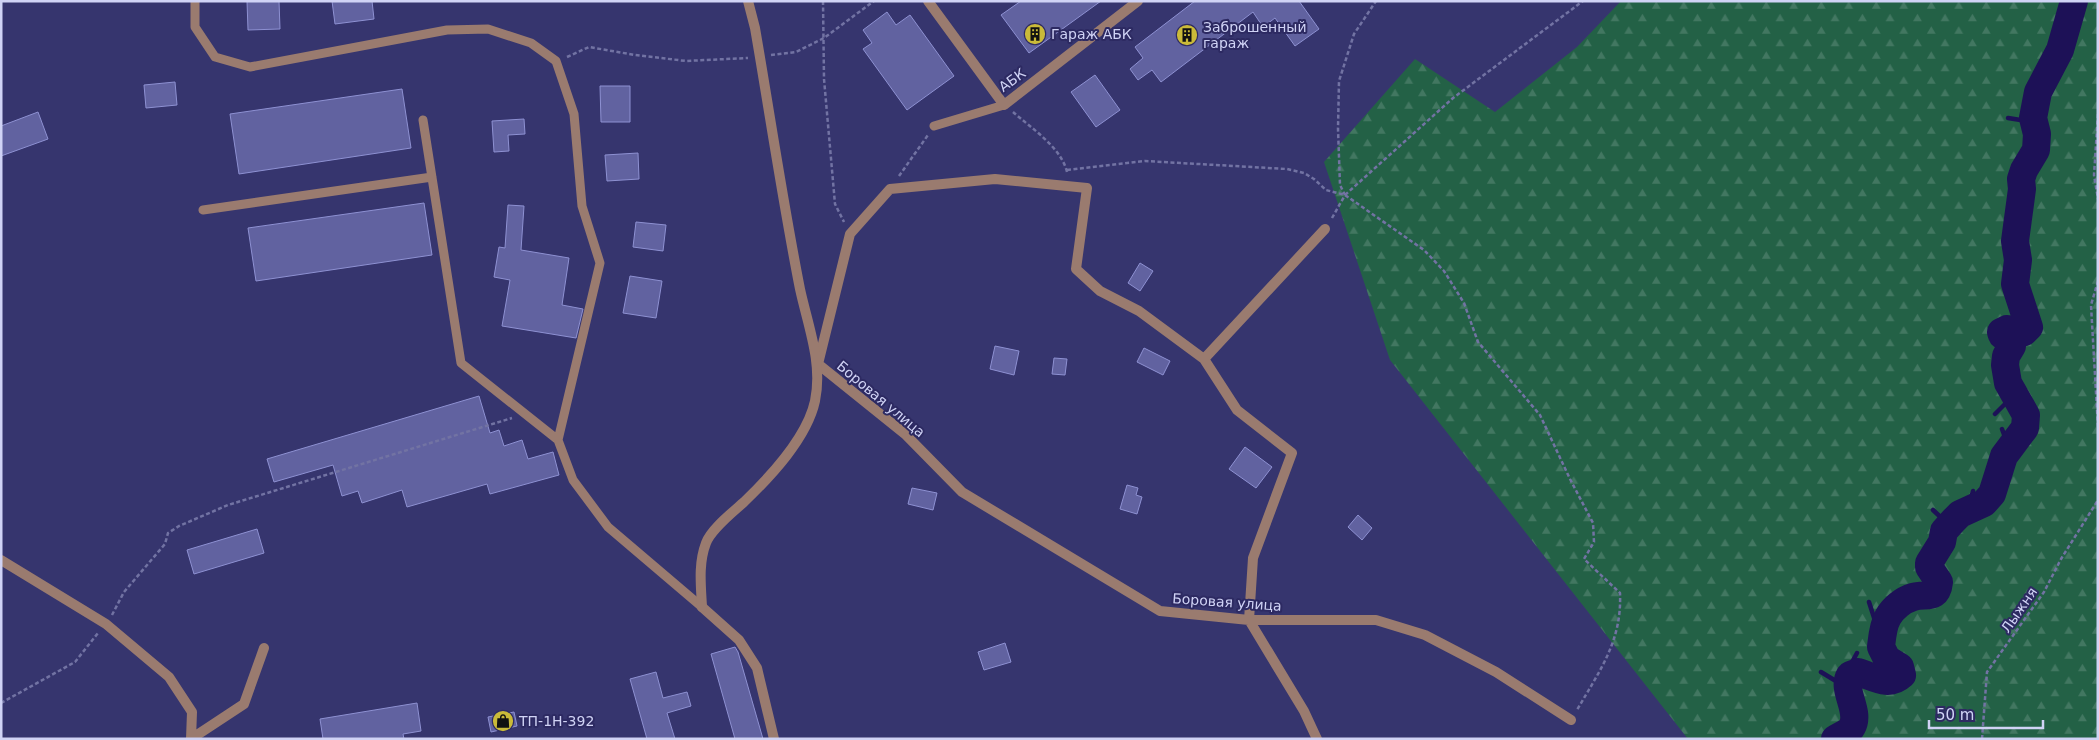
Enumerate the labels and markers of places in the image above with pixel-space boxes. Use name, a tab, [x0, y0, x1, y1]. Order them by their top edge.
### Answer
place label: Заброшенный гараж	[1203, 19, 1307, 51]
building icon: Гараж АБК	[1023, 22, 1047, 46]
building icon: Заброшенный гараж	[1175, 23, 1199, 47]
place label: Гараж АБК	[1051, 26, 1132, 42]
shop icon: ТП-1Н-392	[491, 709, 515, 733]
place label: ТП-1Н-392	[518, 713, 594, 729]

